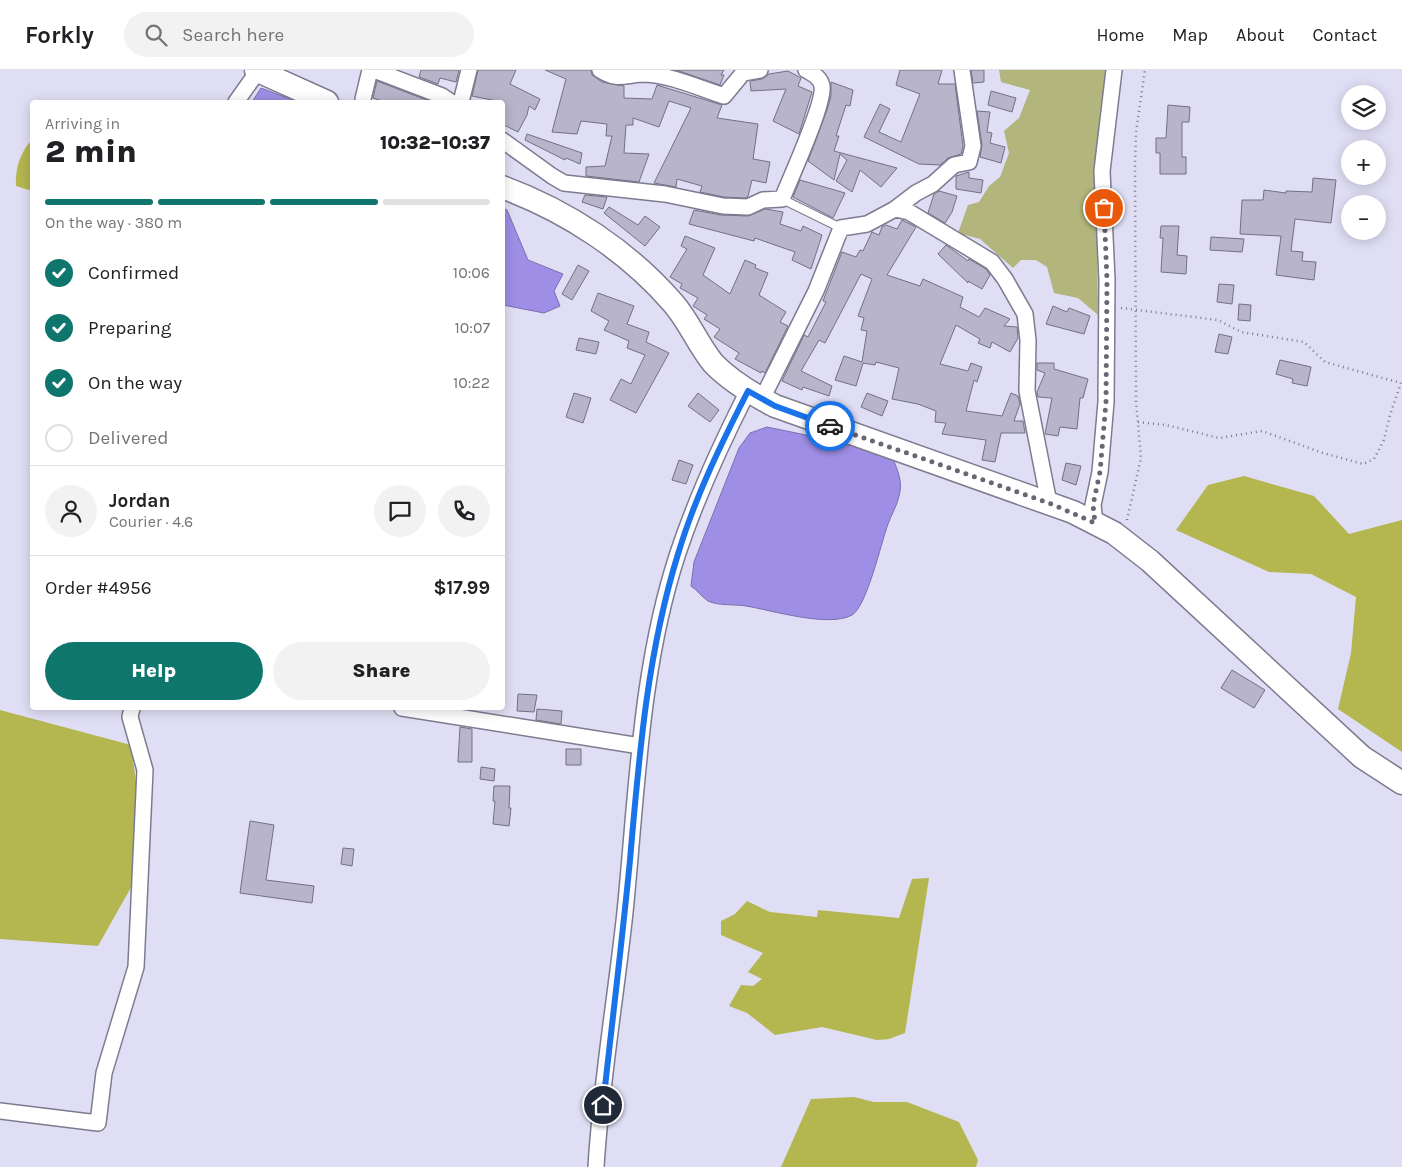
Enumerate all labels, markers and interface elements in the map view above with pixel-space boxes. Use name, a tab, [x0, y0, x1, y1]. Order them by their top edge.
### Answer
search box	[124, 12, 474, 57]
text: Forkly	[25, 21, 94, 49]
icon: search	[142, 21, 170, 49]
text: Search here	[182, 24, 284, 46]
text: Home	[1096, 24, 1144, 46]
text: Map	[1172, 24, 1208, 46]
text: About	[1236, 24, 1285, 46]
text: Contact	[1313, 24, 1377, 46]
map controls	[1341, 85, 1386, 240]
button: layers	[1341, 85, 1386, 130]
text: Arriving in	[45, 114, 120, 133]
text: 10:32–10:37	[380, 132, 490, 154]
text: 2 min	[45, 133, 137, 170]
button: +	[1341, 140, 1386, 185]
pin	[1083, 187, 1125, 229]
icon: bag	[1090, 194, 1118, 222]
button: −	[1341, 195, 1386, 240]
text: On the way · 380 m	[45, 213, 182, 232]
icon: check	[45, 259, 73, 287]
text: Confirmed	[88, 262, 179, 284]
text: 10:06	[453, 263, 490, 282]
icon: check	[45, 314, 73, 342]
text: Preparing	[88, 317, 171, 339]
text: 10:07	[455, 318, 490, 337]
icon: check	[45, 369, 73, 397]
text: On the way	[88, 372, 182, 394]
text: 10:22	[453, 373, 490, 392]
courier	[805, 401, 855, 451]
icon: car	[816, 412, 844, 440]
text: Delivered	[88, 427, 168, 449]
button: person	[45, 485, 97, 537]
button: chat	[374, 485, 426, 537]
button: phone	[438, 485, 490, 537]
text: Jordan	[109, 490, 170, 512]
text: Courier · 4.6	[109, 512, 193, 531]
text: Order #4956	[45, 577, 152, 599]
text: $17.99	[433, 577, 490, 599]
button: Help	[45, 642, 263, 700]
button: Share	[273, 642, 490, 700]
pin	[582, 1084, 624, 1126]
icon: home	[589, 1091, 617, 1119]

